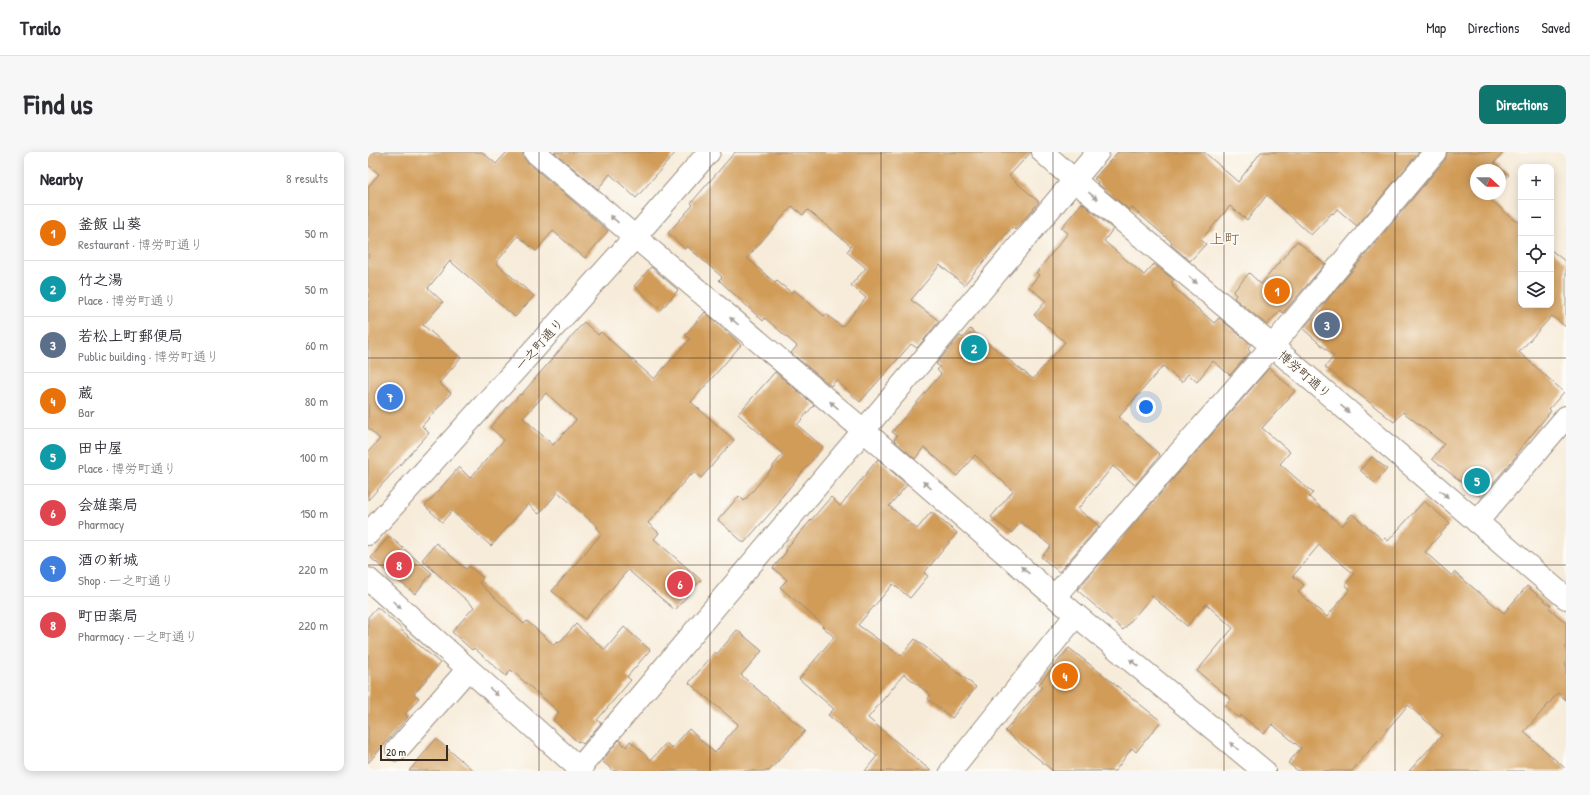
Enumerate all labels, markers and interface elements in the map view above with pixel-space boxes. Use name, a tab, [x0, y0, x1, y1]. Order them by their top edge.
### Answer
text: Trailo	[20, 15, 61, 41]
text: Map	[1426, 18, 1446, 37]
text: Directions	[1468, 18, 1519, 37]
text: Saved	[1541, 18, 1570, 37]
text: Find us	[24, 85, 93, 123]
button: Directions	[1479, 85, 1566, 124]
north arrow	[1470, 164, 1506, 200]
map controls	[1518, 164, 1554, 308]
button: +	[1518, 164, 1554, 200]
text: Nearby	[40, 167, 83, 190]
text: 8 results	[286, 169, 328, 187]
one-way arrow	[1088, 192, 1098, 201]
button: −	[1518, 200, 1554, 236]
text: 釜飯 山葵	[78, 213, 141, 234]
one-way arrow	[608, 214, 619, 223]
text: 1	[51, 224, 55, 242]
text: 50 m	[305, 224, 328, 242]
district label: 上町	[1209, 228, 1240, 249]
text: Restaurant · 博労町通り	[78, 235, 203, 253]
button: locate	[1518, 236, 1554, 272]
text: 竹之湯	[78, 269, 123, 290]
button: layers	[1518, 272, 1554, 308]
one-way arrow	[1187, 275, 1198, 284]
pin: 1	[1264, 276, 1290, 306]
text: 2	[50, 280, 56, 298]
text: 50 m	[305, 280, 328, 298]
text: Place · 博労町通り	[78, 291, 177, 309]
pin: 3	[1314, 310, 1340, 340]
street label: 一之町通り	[511, 314, 567, 374]
one-way arrow	[729, 316, 740, 325]
text: 若松上町郵便局	[78, 325, 183, 346]
pin: 2	[961, 333, 987, 363]
text: 3	[50, 336, 56, 354]
text: 60 m	[305, 336, 328, 354]
street label: 博労町通り	[1275, 346, 1335, 402]
text: Public building · 博労町通り	[78, 347, 219, 365]
text: 蔵	[78, 382, 93, 403]
pin: 7	[377, 382, 403, 412]
text: 4	[51, 392, 55, 410]
text: 80 m	[305, 392, 328, 410]
your location	[1136, 397, 1156, 417]
one-way arrow	[828, 400, 839, 409]
text: Bar	[78, 403, 95, 421]
one-way arrow	[1340, 405, 1350, 414]
text: 田中屋	[78, 437, 123, 458]
text: 5	[50, 448, 56, 466]
text: 100 m	[300, 448, 328, 466]
text: Place · 博労町通り	[78, 459, 177, 477]
pin: 5	[1464, 466, 1490, 496]
one-way arrow	[922, 480, 932, 490]
one-way arrow	[1438, 489, 1449, 498]
text: 会雄薬局	[78, 494, 138, 515]
text: 6	[50, 504, 56, 522]
text: 150 m	[300, 504, 328, 522]
text: Pharmacy	[78, 515, 124, 533]
text: 酒の新城	[78, 549, 138, 570]
pin: 8	[386, 550, 412, 580]
text: 7	[50, 560, 56, 578]
text: 220 m	[298, 560, 328, 578]
one-way arrow	[1020, 566, 1030, 575]
pin: 6	[667, 569, 693, 599]
text: Shop · 一之町通り	[78, 571, 174, 589]
one-way arrow	[392, 601, 402, 610]
text: 町田薬局	[78, 605, 138, 626]
text: 8	[50, 616, 56, 634]
text: 220 m	[298, 616, 328, 634]
text: Pharmacy · 一之町通り	[78, 627, 198, 645]
one-way arrow	[1129, 659, 1139, 668]
pin: 4	[1052, 661, 1078, 691]
one-way arrow	[489, 687, 498, 696]
one-way arrow	[1229, 742, 1240, 751]
scale bar	[380, 743, 448, 762]
text: 20 m	[386, 745, 406, 759]

